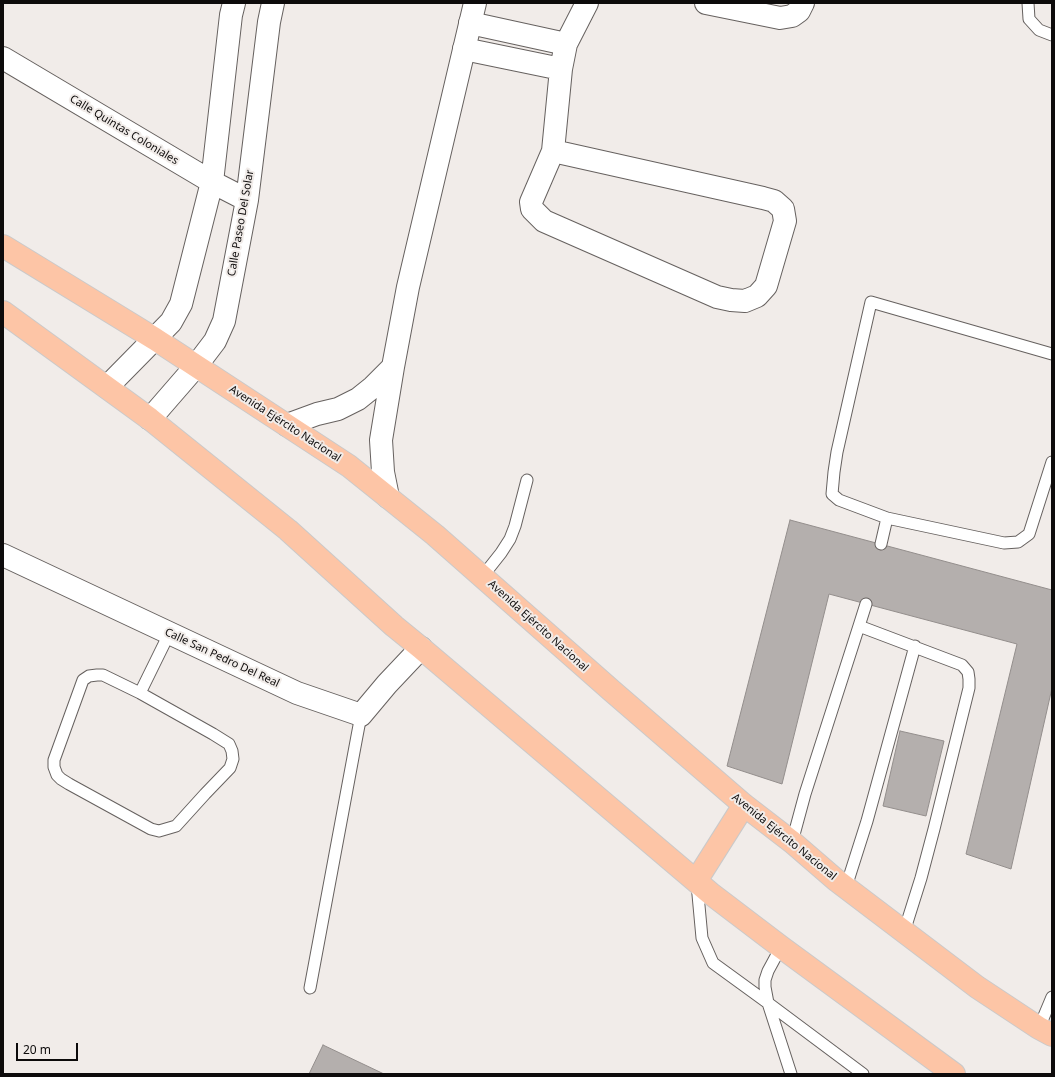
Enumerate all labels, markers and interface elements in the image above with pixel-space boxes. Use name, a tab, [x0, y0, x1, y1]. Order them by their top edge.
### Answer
street label: Calle Quintas Coloniales	[67, 92, 181, 168]
street label: Calle Paseo Del Solar	[225, 169, 257, 277]
street label: Avenida Ejército Nacional	[227, 383, 343, 465]
street label: Avenida Ejército Nacional	[485, 577, 591, 675]
street label: Calle San Pedro Del Real	[162, 626, 282, 690]
street label: Avenida Ejército Nacional	[729, 791, 839, 883]
scale bar	[18, 1035, 80, 1061]
text: 20 m	[23, 1041, 51, 1058]

